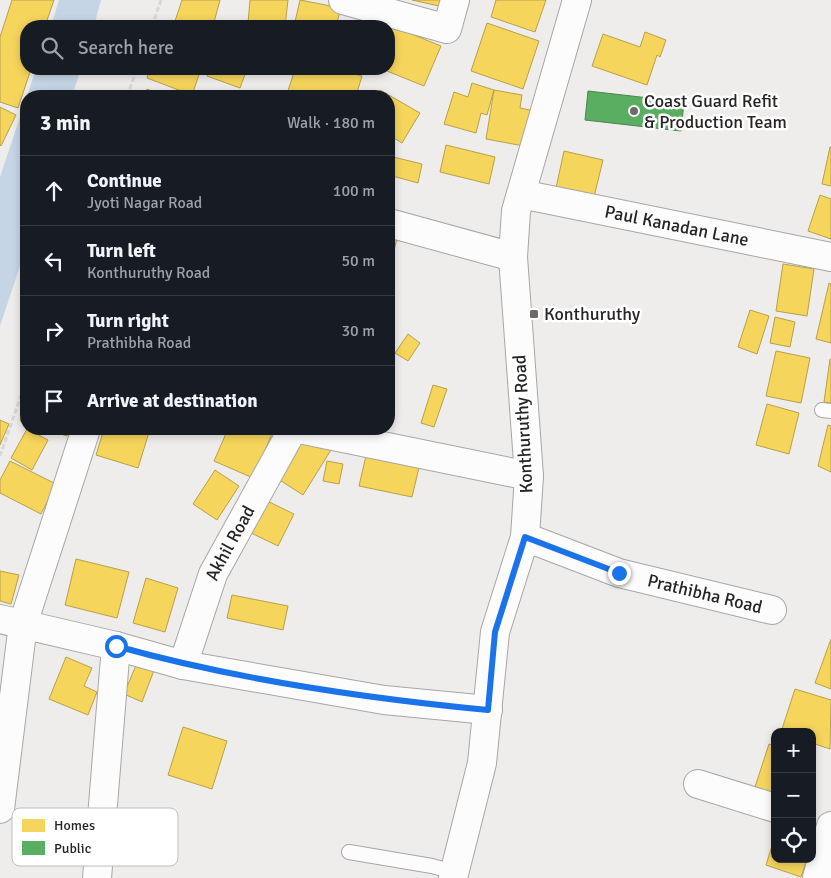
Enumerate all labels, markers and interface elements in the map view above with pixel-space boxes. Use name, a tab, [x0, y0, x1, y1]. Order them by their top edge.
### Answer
search box	[20, 20, 395, 75]
icon: search	[38, 34, 66, 62]
text: Search here	[78, 36, 174, 60]
place label: Coast Guard Refit & Production Team	[644, 90, 787, 133]
marker: Coast Guard Refit & Production Team	[628, 105, 640, 117]
text: 3 min	[40, 110, 91, 136]
text: Walk · 180 m	[287, 113, 375, 133]
text: Continue	[87, 169, 162, 193]
icon: ahead	[40, 177, 68, 205]
text: 100 m	[333, 181, 375, 201]
text: Jyoti Nagar Road	[87, 193, 202, 213]
street label: Paul Kanadan Lane	[603, 200, 751, 251]
text: Turn left	[87, 239, 156, 263]
icon: left	[40, 247, 68, 275]
text: 50 m	[341, 251, 375, 271]
text: Konthuruthy Road	[87, 263, 210, 283]
place label: Konthuruthy	[544, 303, 641, 325]
marker: Konthuruthy	[528, 308, 540, 320]
text: Turn right	[87, 309, 169, 333]
icon: right	[40, 317, 68, 345]
text: 30 m	[341, 321, 375, 341]
text: Prathibha Road	[87, 333, 191, 353]
street label: Konthuruthy Road	[508, 354, 538, 494]
icon: arrive	[40, 387, 68, 415]
text: Arrive at destination	[87, 389, 258, 413]
street label: Akhil Road	[201, 502, 260, 583]
route end	[608, 562, 631, 585]
street label: Prathibha Road	[645, 569, 764, 618]
route start	[105, 635, 128, 658]
map controls	[771, 728, 816, 863]
button: +	[771, 728, 816, 773]
button: −	[771, 773, 816, 818]
legend	[12, 808, 178, 866]
text: Homes	[54, 817, 95, 834]
button: locate	[771, 818, 816, 863]
text: Public	[54, 840, 92, 857]

